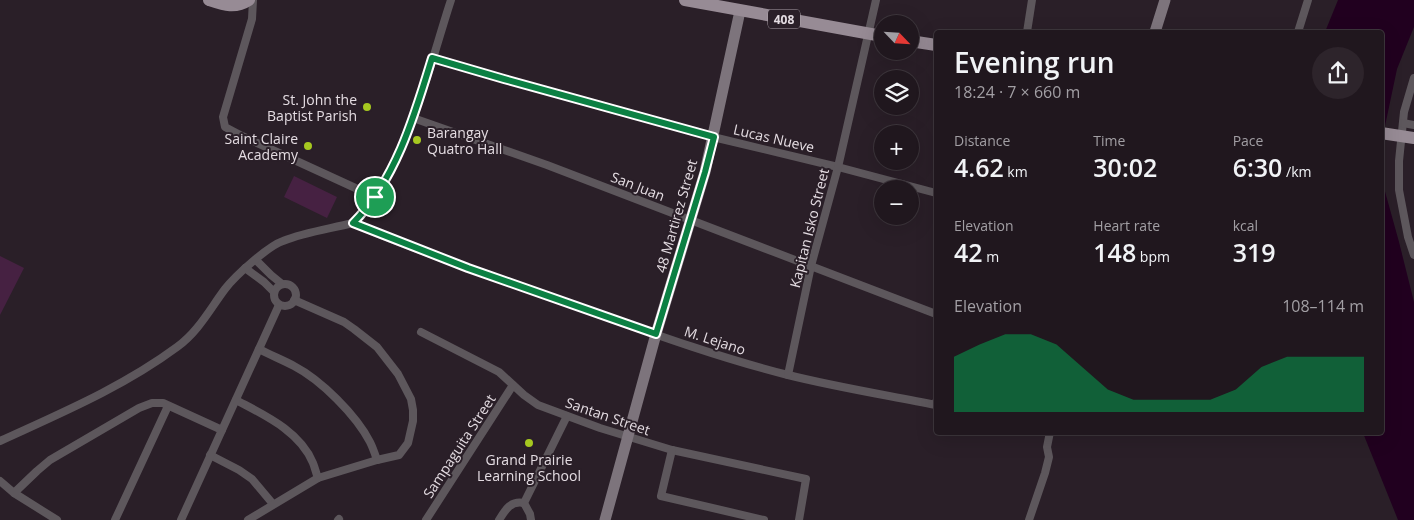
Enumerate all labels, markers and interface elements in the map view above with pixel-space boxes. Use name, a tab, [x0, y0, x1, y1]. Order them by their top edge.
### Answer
road number: 408	[768, 10, 800, 28]
north arrow	[874, 15, 919, 60]
map controls	[874, 15, 919, 225]
text: Evening run	[954, 43, 1115, 81]
button: share	[1312, 47, 1364, 99]
button: layers	[874, 70, 919, 115]
text: 18:24 · 7 × 660 m	[954, 81, 1080, 103]
place label: St. John the Baptist Parish	[267, 90, 357, 125]
marker: St. John the Baptist Parish	[361, 101, 373, 113]
street label: Lucas Nueve	[732, 119, 816, 157]
place label: Barangay Quatro Hall	[427, 123, 502, 158]
button: +	[874, 125, 919, 170]
place label: Saint Claire Academy	[225, 129, 299, 164]
text: Distance	[954, 131, 1010, 150]
text: Time	[1093, 131, 1125, 150]
text: Pace	[1233, 131, 1263, 150]
marker: Barangay Quatro Hall	[411, 134, 423, 146]
marker: Saint Claire Academy	[302, 140, 314, 152]
text: 4.62	[954, 150, 1004, 184]
text: 30:02	[1093, 150, 1157, 184]
text: 6:30	[1233, 150, 1282, 184]
street label: 48 Martirez Street	[651, 157, 701, 275]
text: km	[1004, 162, 1028, 181]
text: /km	[1282, 162, 1311, 181]
street label: Kapitan Isko Street	[785, 166, 833, 290]
street label: San Juan	[608, 167, 668, 205]
pin	[354, 176, 396, 218]
button: −	[874, 180, 919, 225]
icon: arrive	[361, 183, 389, 211]
text: Elevation	[954, 216, 1013, 235]
text: Heart rate	[1093, 216, 1160, 235]
text: kcal	[1233, 216, 1258, 235]
text: 42	[954, 235, 983, 269]
text: 148	[1093, 235, 1136, 269]
text: 319	[1233, 235, 1276, 269]
text: m	[983, 247, 999, 266]
text: bpm	[1136, 247, 1170, 266]
text: Elevation	[954, 295, 1022, 317]
text: 108–114 m	[1282, 295, 1364, 317]
street label: M. Lejano	[682, 321, 748, 359]
street label: Sampaguita Street	[418, 391, 500, 501]
street label: Santan Street	[563, 393, 653, 439]
marker: Grand Prairie Learning School	[523, 437, 535, 449]
place label: Grand Prairie Learning School	[477, 450, 581, 485]

